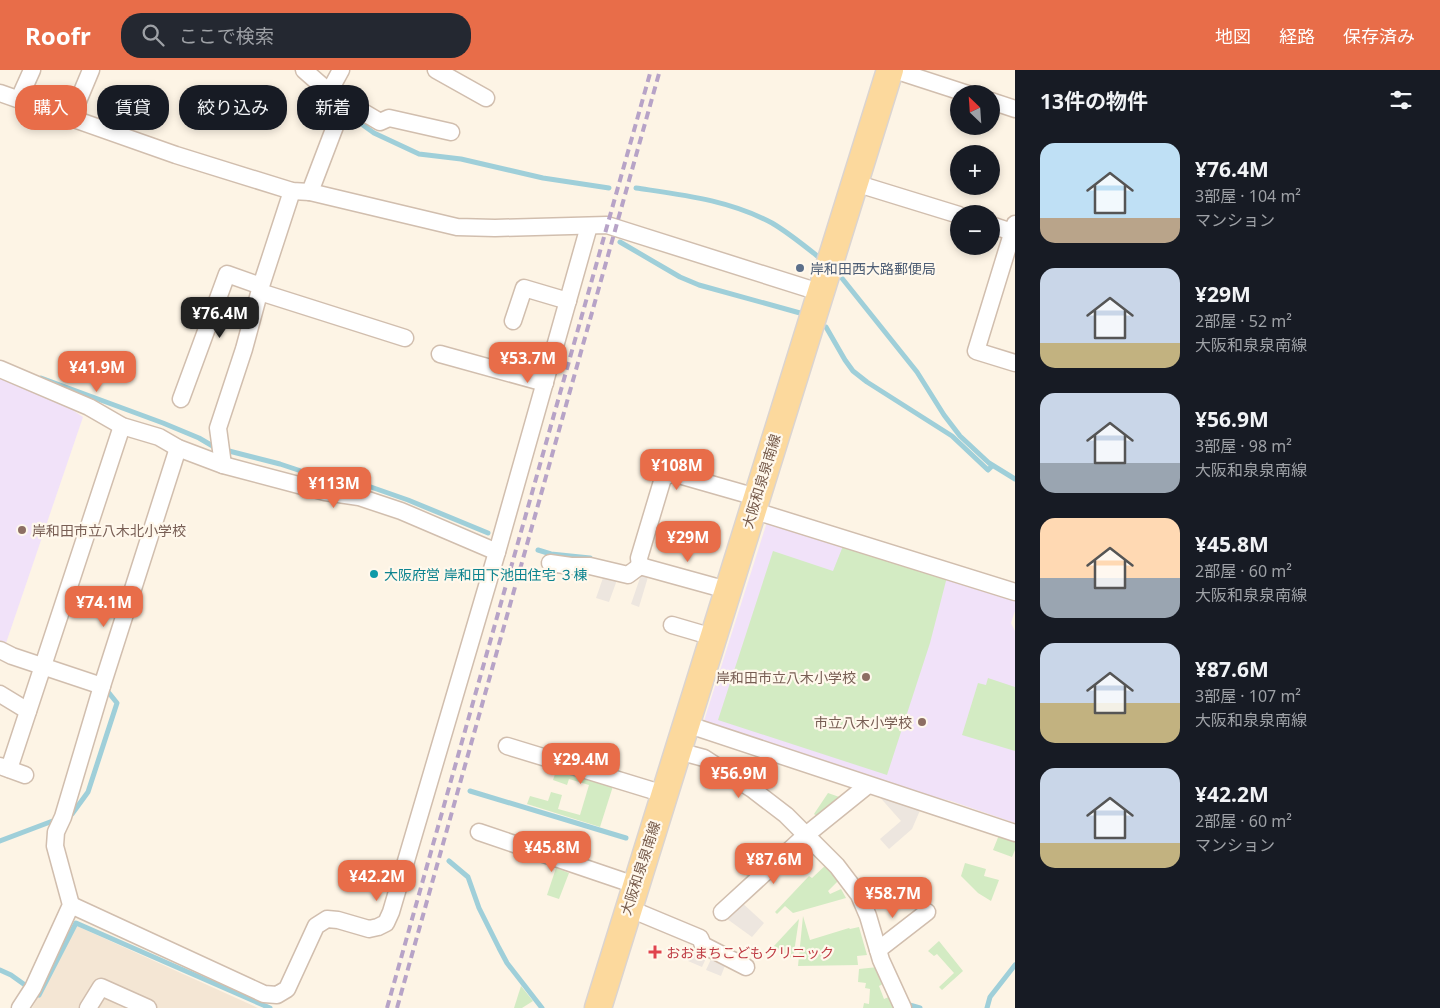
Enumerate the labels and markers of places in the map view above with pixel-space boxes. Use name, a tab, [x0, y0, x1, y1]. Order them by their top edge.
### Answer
place label: 岸和田西大路郵便局	[810, 259, 936, 278]
marker: 岸和田西大路郵便局	[794, 262, 806, 274]
pin: ¥76.4M	[179, 296, 261, 339]
pin: ¥53.7M	[487, 342, 569, 384]
pin: ¥41.9M	[56, 350, 138, 393]
pin: ¥108M	[642, 448, 712, 491]
pin: ¥113M	[299, 466, 369, 509]
pin: ¥29M	[658, 520, 718, 563]
place label: 岸和田市立八木北小学校	[32, 521, 186, 540]
marker: 岸和田市立八木北小学校	[16, 524, 28, 536]
place label: 大阪府営 岸和田下池田住宅 ３棟	[384, 565, 587, 584]
marker: 大阪府営 岸和田下池田住宅 ３棟	[368, 568, 380, 580]
pin: ¥74.1M	[63, 586, 145, 628]
place label: 岸和田市立八木小学校	[716, 668, 856, 687]
marker: 岸和田市立八木小学校	[860, 671, 872, 683]
place label: 市立八木小学校	[814, 713, 912, 732]
marker: 市立八木小学校	[916, 716, 928, 728]
pin: ¥29.4M	[540, 742, 622, 785]
pin: ¥56.9M	[698, 756, 780, 799]
pin: ¥45.8M	[511, 830, 593, 873]
pin: ¥87.6M	[733, 842, 815, 885]
pin: ¥42.2M	[336, 860, 418, 902]
pin: ¥58.7M	[852, 876, 934, 919]
place label: おおまちこどもクリニック	[666, 943, 834, 962]
marker: おおまちこどもクリニック	[648, 945, 662, 959]

